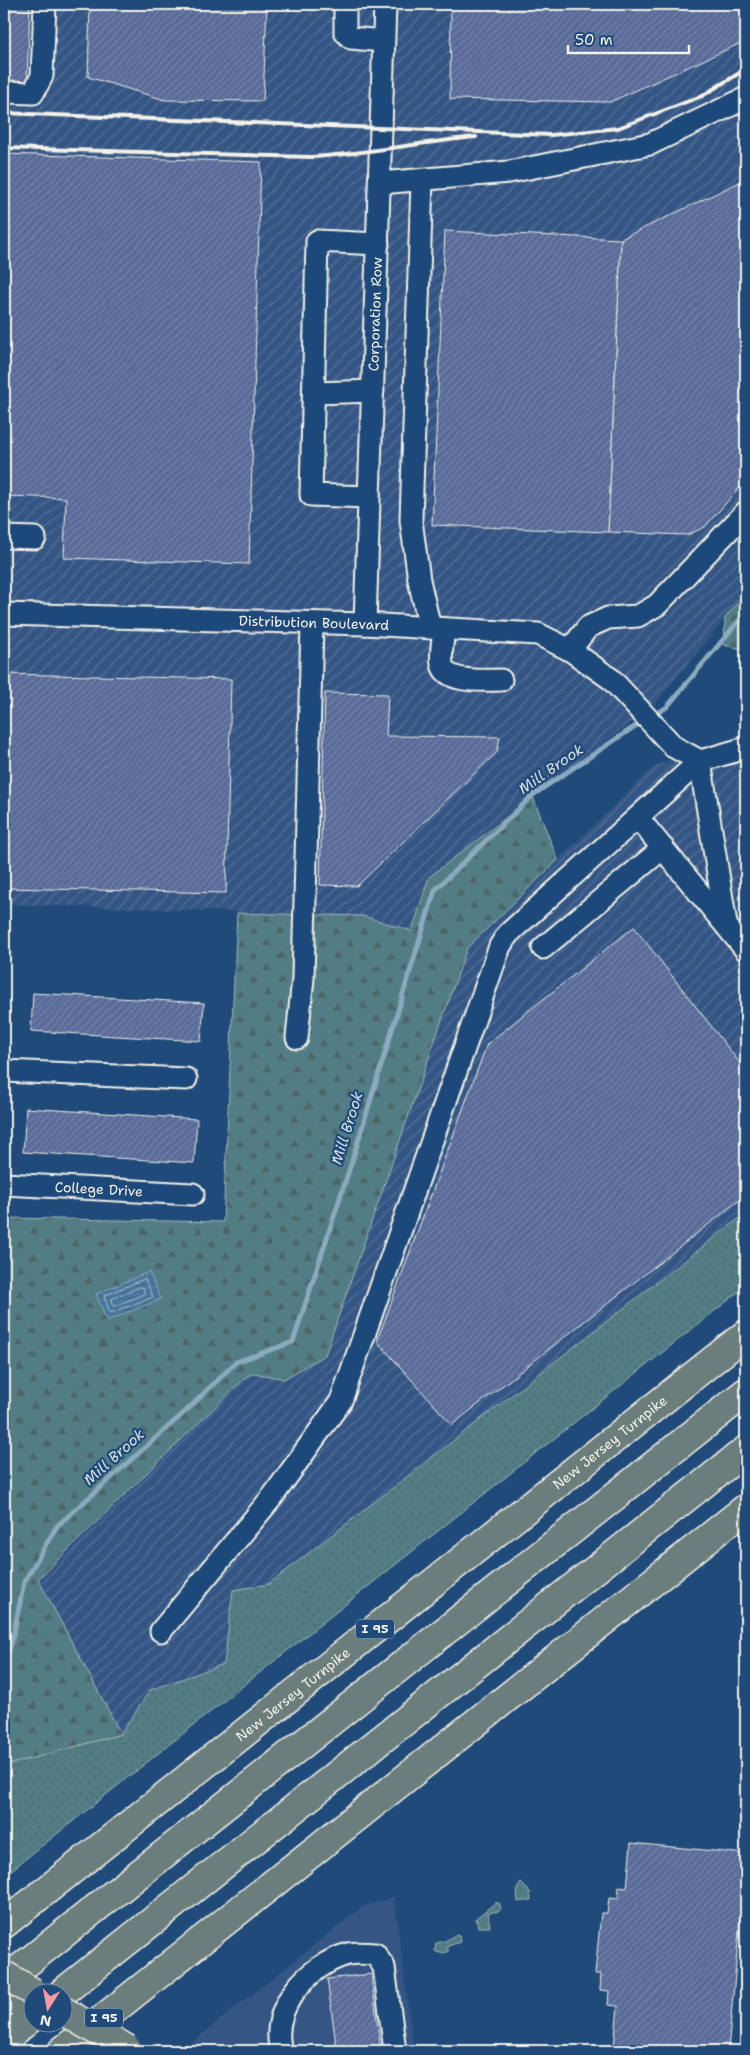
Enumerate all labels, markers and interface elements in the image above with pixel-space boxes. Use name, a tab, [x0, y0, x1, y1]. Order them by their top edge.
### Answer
scale bar	[568, 22, 689, 54]
text: 50 m	[575, 30, 613, 50]
street label: Corporation Row	[364, 257, 386, 372]
street label: Distribution Boulevard	[238, 612, 390, 634]
water label: Mill Brook	[514, 739, 588, 799]
water label: Mill Brook	[326, 1089, 368, 1167]
street label: College Drive	[54, 1178, 144, 1200]
street label: New Jersey Turnpike	[549, 1391, 671, 1493]
water label: Mill Brook	[79, 1424, 149, 1490]
road number: I 95	[356, 1620, 394, 1638]
street label: New Jersey Turnpike	[232, 1643, 354, 1745]
north arrow	[22, 1982, 72, 2032]
road number: I 95	[85, 2009, 123, 2028]
text: N	[38, 2011, 53, 2031]

